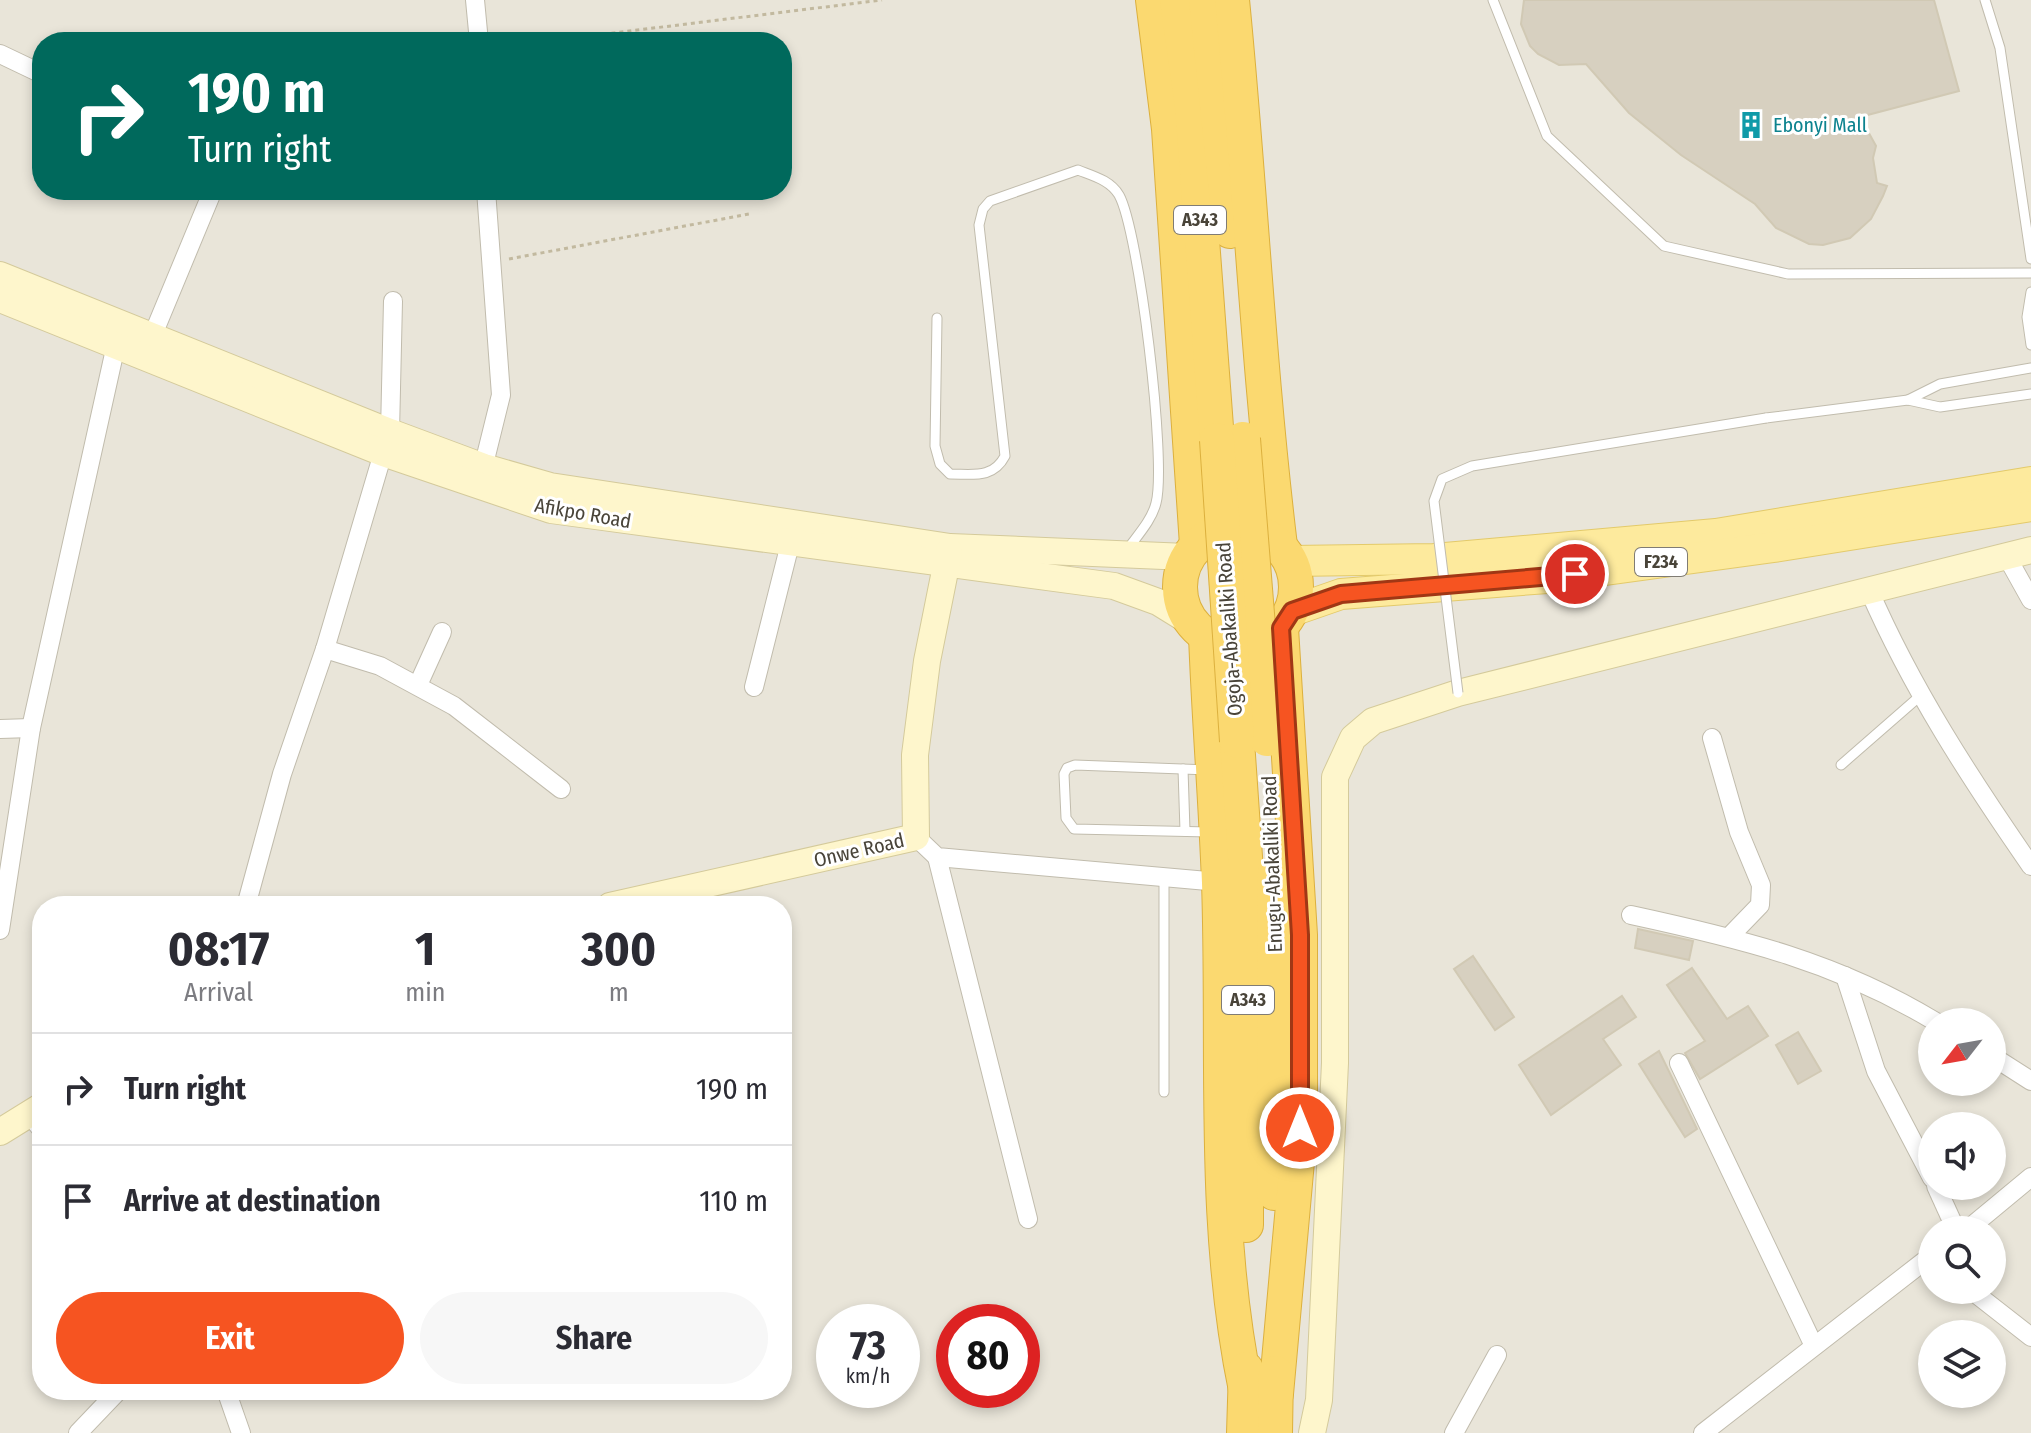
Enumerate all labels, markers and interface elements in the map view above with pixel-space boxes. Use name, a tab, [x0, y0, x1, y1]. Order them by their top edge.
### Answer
text: 190 m	[188, 60, 326, 127]
icon: right	[56, 64, 160, 168]
building icon: Ebonyi Mall	[1736, 110, 1766, 140]
place label: Ebonyi Mall	[1773, 113, 1867, 137]
text: Turn right	[188, 128, 331, 172]
road number: A343	[1174, 206, 1226, 234]
street label: Afikpo Road	[533, 493, 633, 533]
pin	[1541, 540, 1609, 608]
street label: Ogoja-Abakaliki Road	[1211, 541, 1247, 717]
road number: F234	[1635, 548, 1687, 576]
icon: arrive	[1553, 552, 1597, 596]
street label: Enugu-Abakaliki Road	[1257, 775, 1287, 953]
street label: Onwe Road	[811, 828, 907, 872]
text: 08:17	[168, 920, 269, 978]
text: 1	[415, 920, 435, 978]
text: 300	[581, 920, 656, 978]
text: Arrival	[184, 977, 253, 1008]
text: min	[405, 977, 445, 1008]
text: m	[609, 977, 629, 1008]
road number: A343	[1222, 986, 1274, 1014]
north arrow	[1918, 1008, 2006, 1096]
map controls	[1918, 1008, 2006, 1408]
icon: right	[56, 1067, 100, 1111]
text: Turn right	[124, 1071, 246, 1107]
text: 190 m	[696, 1071, 768, 1107]
position arrow	[1258, 1086, 1342, 1170]
button: sound	[1918, 1112, 2006, 1200]
icon: arrive	[56, 1179, 100, 1223]
text: Arrive at destination	[124, 1183, 381, 1219]
text: 110 m	[699, 1183, 768, 1219]
button: search	[1918, 1216, 2006, 1304]
button: Exit	[56, 1292, 404, 1384]
button: Share	[420, 1292, 768, 1384]
speed limit sign: 80	[936, 1304, 1040, 1408]
button: layers	[1918, 1320, 2006, 1408]
text: 73	[850, 1322, 886, 1370]
text: km/h	[846, 1364, 890, 1388]

